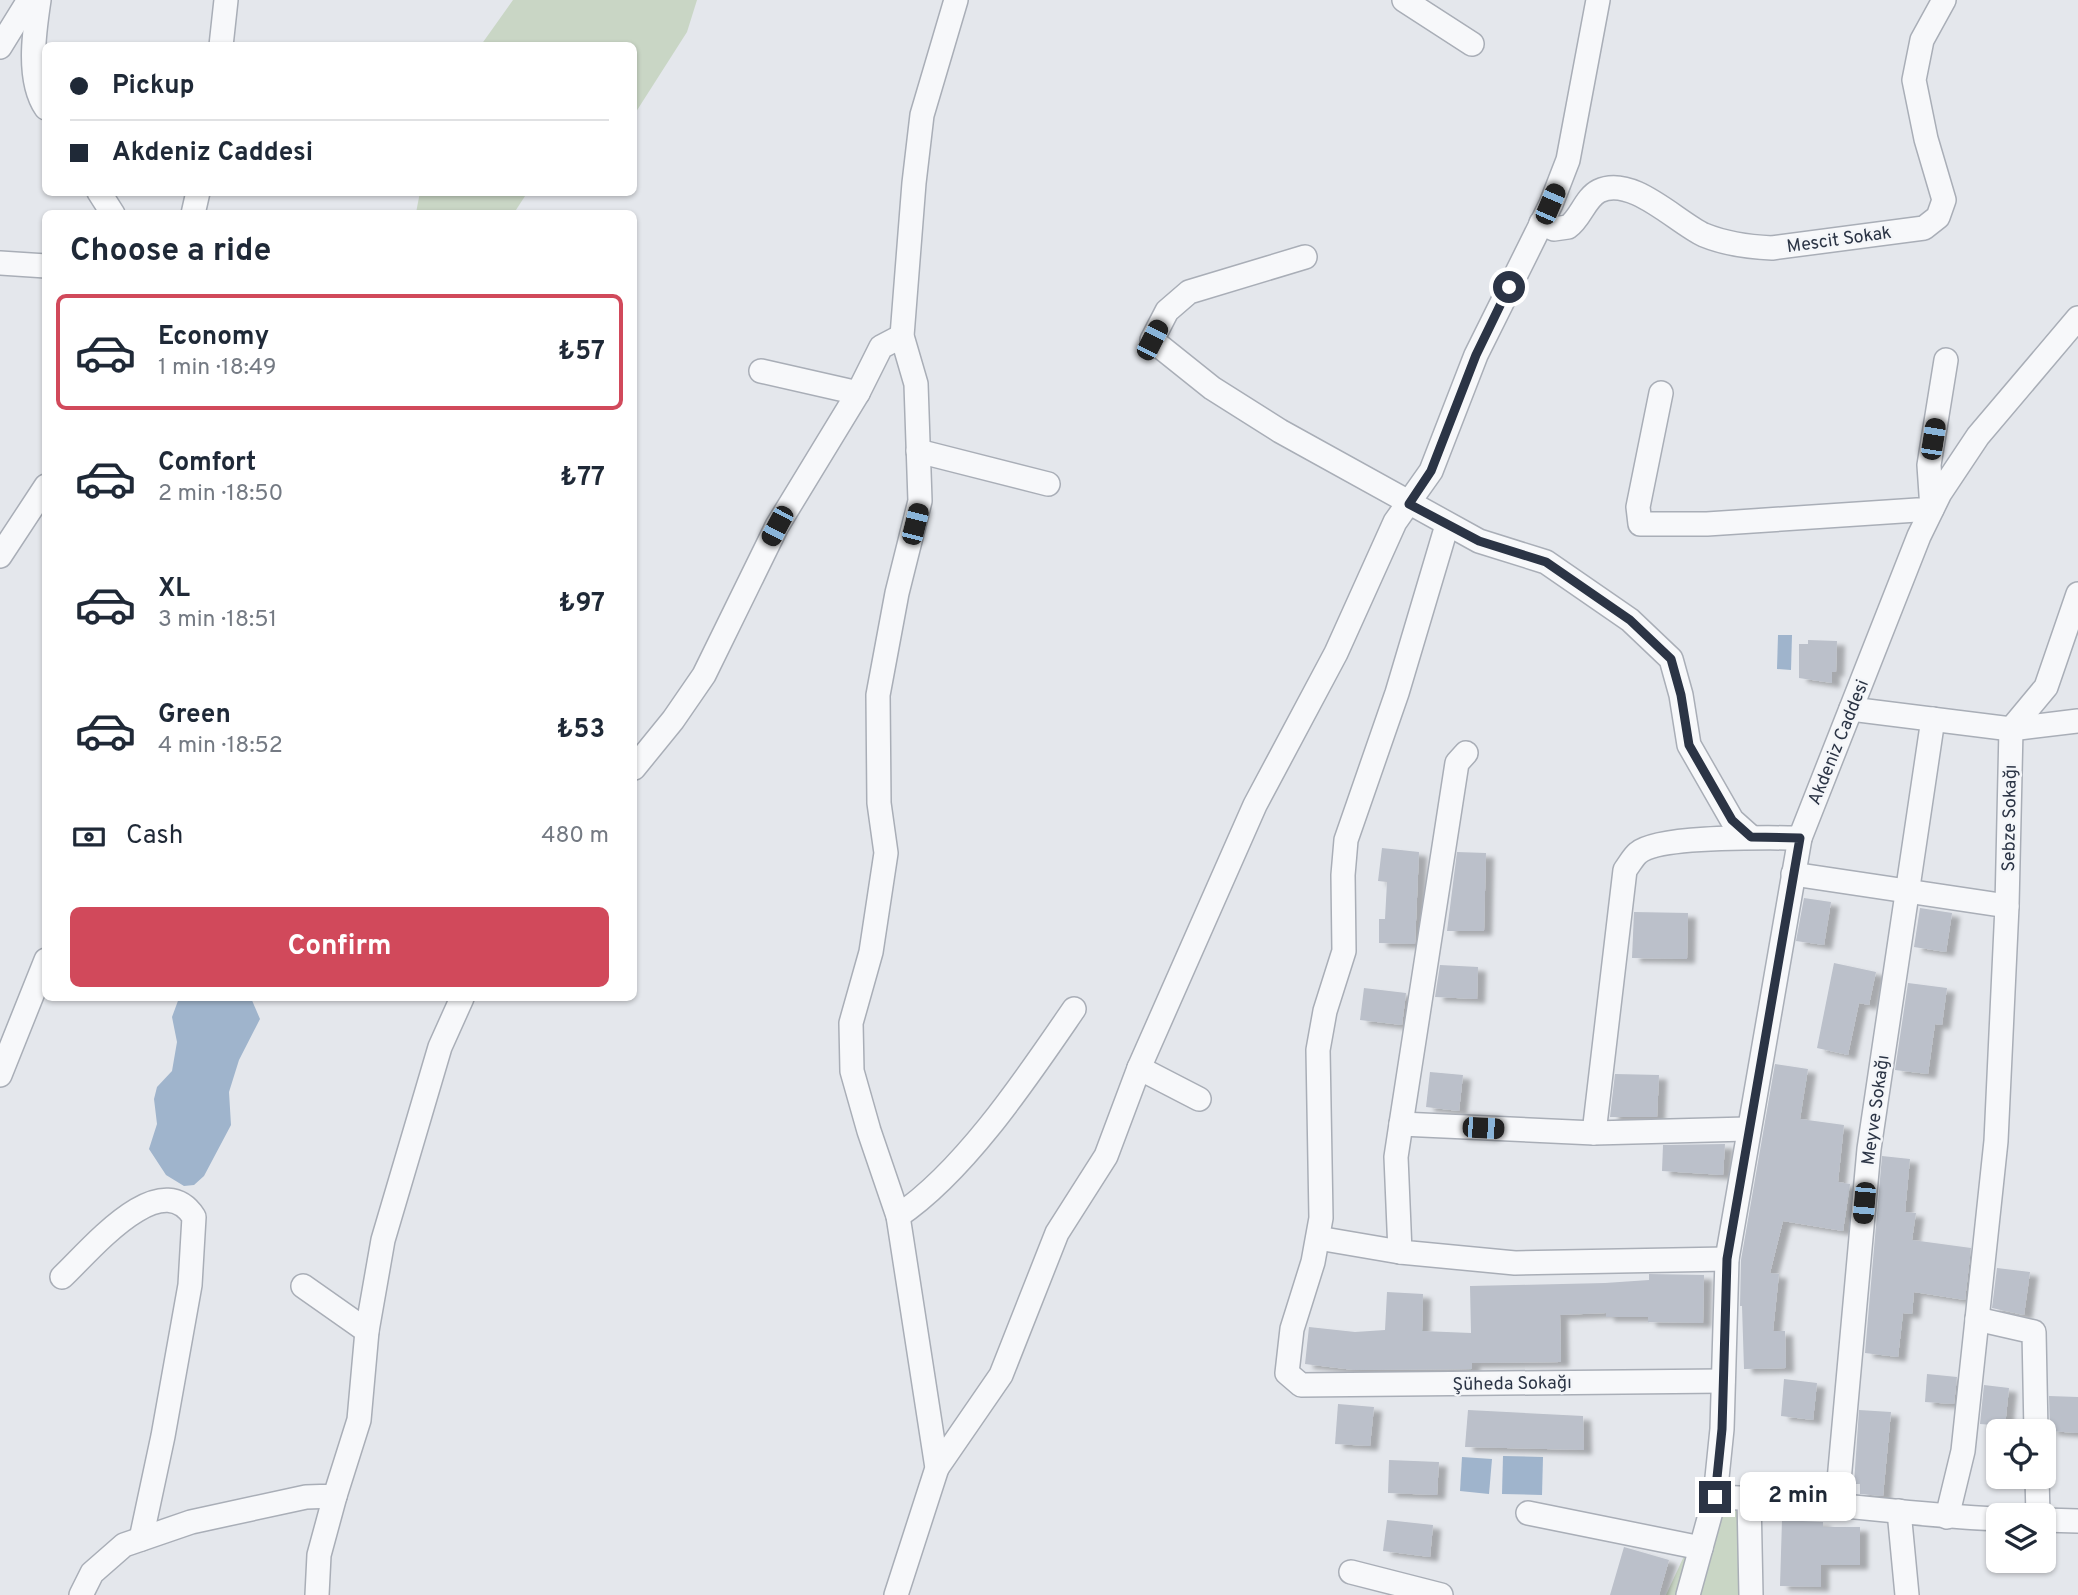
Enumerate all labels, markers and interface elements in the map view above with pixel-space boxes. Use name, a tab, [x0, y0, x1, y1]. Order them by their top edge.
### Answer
text: Pickup	[112, 70, 195, 103]
text: Akdeniz Caddesi	[112, 137, 313, 170]
car	[1533, 181, 1568, 227]
street label: Mescit Sokak	[1785, 222, 1893, 259]
text: Choose a ride	[70, 232, 271, 272]
route start	[1493, 271, 1525, 303]
car	[1134, 317, 1171, 363]
icon: car	[74, 321, 137, 384]
text: Economy	[158, 321, 269, 354]
text: ₺57	[558, 336, 605, 369]
text: 1 min · 18:49	[158, 354, 277, 383]
car	[1920, 417, 1947, 461]
icon: car	[74, 447, 137, 510]
text: Comfort	[158, 447, 256, 480]
text: ₺77	[560, 462, 605, 495]
text: 2 min · 18:50	[158, 480, 283, 509]
car	[900, 501, 931, 547]
car	[758, 503, 797, 549]
icon: car	[74, 573, 137, 636]
text: XL	[158, 573, 190, 606]
text: ₺97	[558, 588, 605, 621]
text: 3 min · 18:51	[158, 606, 277, 635]
street label: Akdeniz Caddesi	[1804, 676, 1875, 809]
icon: car	[74, 699, 137, 762]
text: Green	[158, 699, 231, 732]
text: ₺53	[556, 714, 605, 747]
text: 4 min · 18:52	[158, 732, 283, 761]
street label: Sebze Sokağı	[1998, 764, 2023, 872]
icon: cash	[70, 818, 108, 856]
text: Cash	[126, 820, 183, 853]
text: 480 m	[541, 822, 609, 851]
button: Confirm	[70, 907, 609, 987]
street label: Meyve Sokağı	[1857, 1054, 1896, 1167]
car	[1462, 1116, 1505, 1140]
car	[1852, 1181, 1877, 1225]
street label: Şüheda Sokağı	[1452, 1372, 1572, 1397]
map controls	[1986, 1419, 2056, 1573]
button: locate	[1986, 1419, 2056, 1489]
callout: 2 min	[1740, 1472, 1855, 1522]
route end	[1699, 1481, 1731, 1513]
text: 2 min	[1768, 1482, 1828, 1511]
button: layers	[1986, 1503, 2056, 1573]

